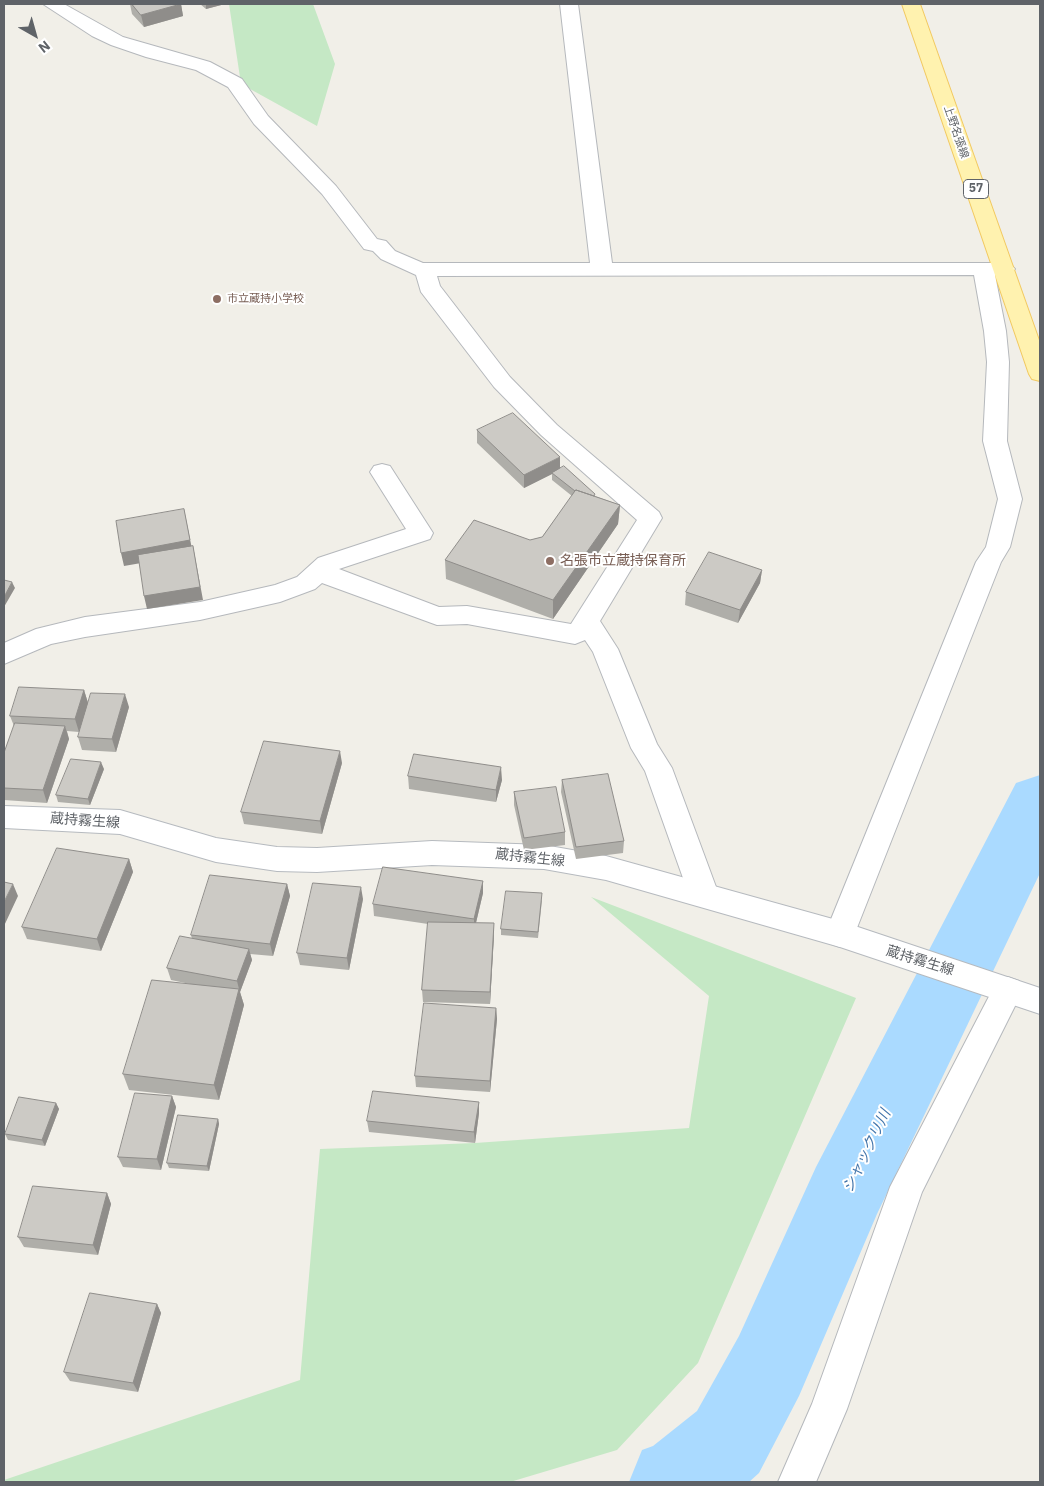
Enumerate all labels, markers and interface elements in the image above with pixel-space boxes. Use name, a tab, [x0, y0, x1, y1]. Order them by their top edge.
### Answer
north arrow	[10, 10, 60, 60]
text: N	[35, 37, 54, 57]
street label: 上野名張線	[941, 104, 971, 160]
road number: 57	[964, 180, 988, 198]
place label: 市立蔵持小学校	[227, 292, 304, 306]
marker: 市立蔵持小学校	[211, 293, 223, 305]
place label: 名張市立蔵持保育所	[560, 553, 686, 569]
marker: 名張市立蔵持保育所	[544, 555, 556, 567]
street label: 蔵持霧生線	[49, 810, 121, 832]
street label: 蔵持霧生線	[494, 846, 566, 870]
street label: 蔵持霧生線	[884, 943, 956, 979]
water label: シャックリ川	[839, 1107, 895, 1195]

